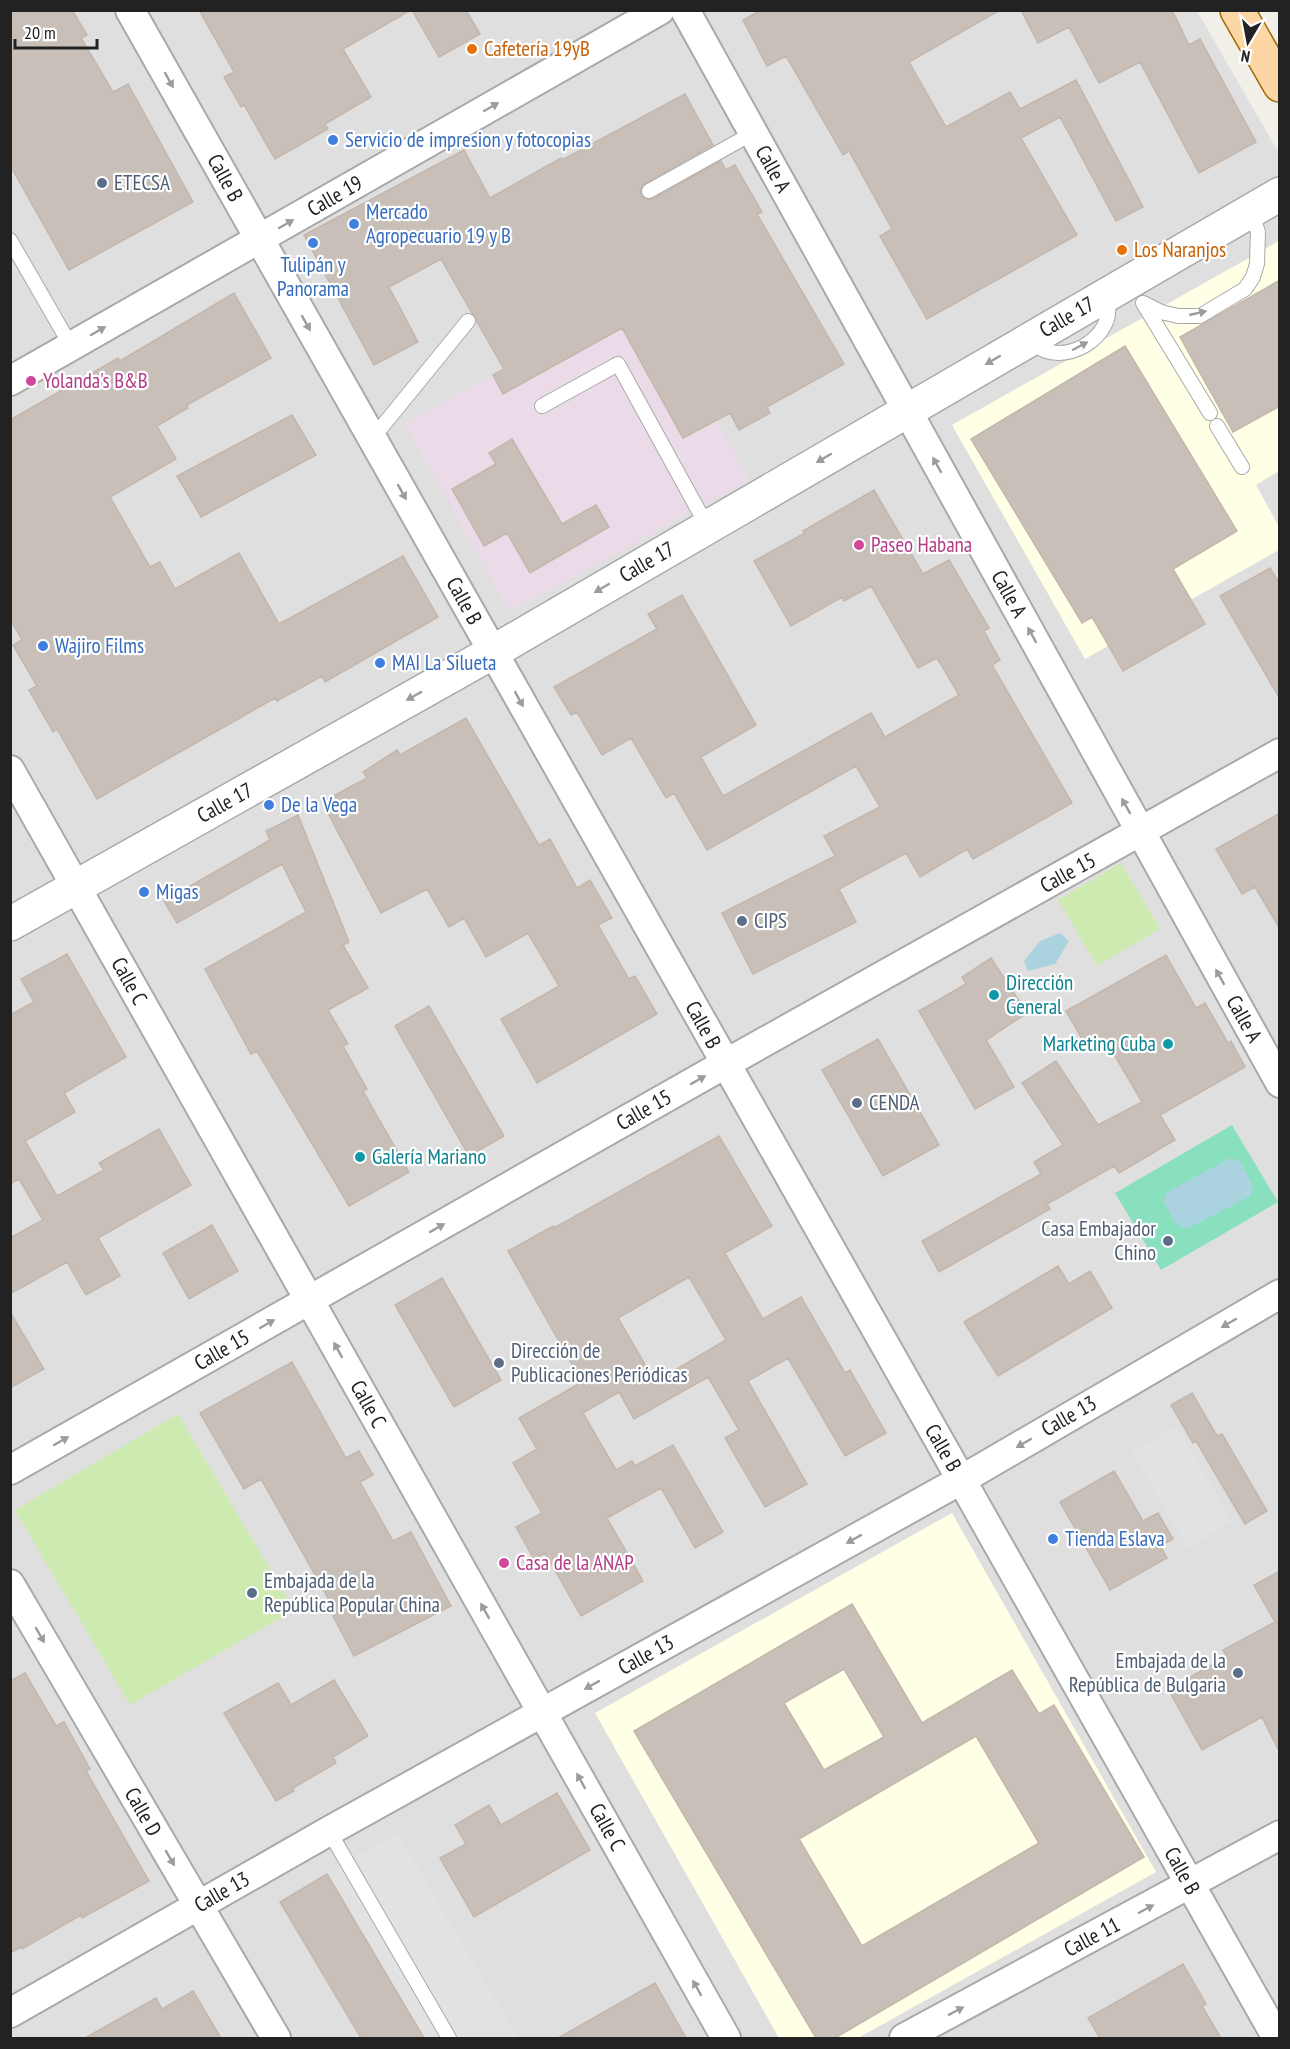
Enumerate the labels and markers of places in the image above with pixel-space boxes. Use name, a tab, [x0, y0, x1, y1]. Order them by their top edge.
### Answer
place label: Cafetería 19yB	[484, 35, 590, 62]
marker: Cafetería 19yB	[465, 42, 479, 56]
place label: Servicio de impresion y fotocopias	[345, 126, 591, 153]
marker: Servicio de impresion y fotocopias	[326, 133, 340, 147]
place label: ETECSA	[114, 169, 170, 196]
marker: ETECSA	[95, 176, 109, 190]
place label: Mercado Agropecuario 19 y B	[366, 198, 511, 249]
marker: Mercado Agropecuario 19 y B	[347, 217, 361, 231]
marker: Tulipán y Panorama	[306, 236, 320, 250]
place label: Los Naranjos	[1134, 236, 1226, 263]
marker: Los Naranjos	[1115, 243, 1129, 257]
place label: Tulipán y Panorama	[277, 251, 349, 302]
place label: Yolanda's B&B	[43, 367, 148, 394]
marker: Yolanda's B&B	[24, 374, 38, 388]
place label: Paseo Habana	[871, 531, 972, 558]
marker: Paseo Habana	[852, 538, 866, 552]
place label: Wajiro Films	[55, 632, 144, 659]
marker: Wajiro Films	[36, 639, 50, 653]
place label: MAI La Silueta	[392, 649, 496, 676]
marker: MAI La Silueta	[373, 656, 387, 670]
place label: De la Vega	[281, 791, 357, 818]
marker: De la Vega	[262, 798, 276, 812]
place label: Migas	[156, 878, 199, 905]
marker: Migas	[137, 885, 151, 899]
place label: CIPS	[754, 907, 787, 934]
marker: CIPS	[735, 914, 749, 928]
place label: Dirección General	[1006, 969, 1073, 1020]
marker: Dirección General	[987, 988, 1001, 1002]
place label: Marketing Cuba	[1043, 1030, 1156, 1057]
marker: Marketing Cuba	[1161, 1037, 1175, 1051]
place label: CENDA	[869, 1089, 920, 1116]
marker: CENDA	[850, 1096, 864, 1110]
place label: Galería Mariano	[372, 1143, 486, 1170]
marker: Galería Mariano	[353, 1150, 367, 1164]
place label: Casa Embajador Chino	[1041, 1215, 1156, 1266]
marker: Casa Embajador Chino	[1161, 1234, 1175, 1248]
place label: Dirección de Publicaciones Periódicas	[511, 1337, 688, 1388]
marker: Dirección de Publicaciones Periódicas	[492, 1356, 506, 1370]
place label: Tienda Eslava	[1065, 1525, 1165, 1552]
marker: Tienda Eslava	[1046, 1532, 1060, 1546]
place label: Casa de la ANAP	[516, 1549, 634, 1576]
marker: Casa de la ANAP	[497, 1556, 511, 1570]
place label: Embajada de la República Popular China	[264, 1567, 440, 1618]
marker: Embajada de la República Popular China	[245, 1586, 259, 1600]
place label: Embajada de la República de Bulgaria	[1069, 1647, 1226, 1698]
marker: Embajada de la República de Bulgaria	[1231, 1666, 1245, 1680]

